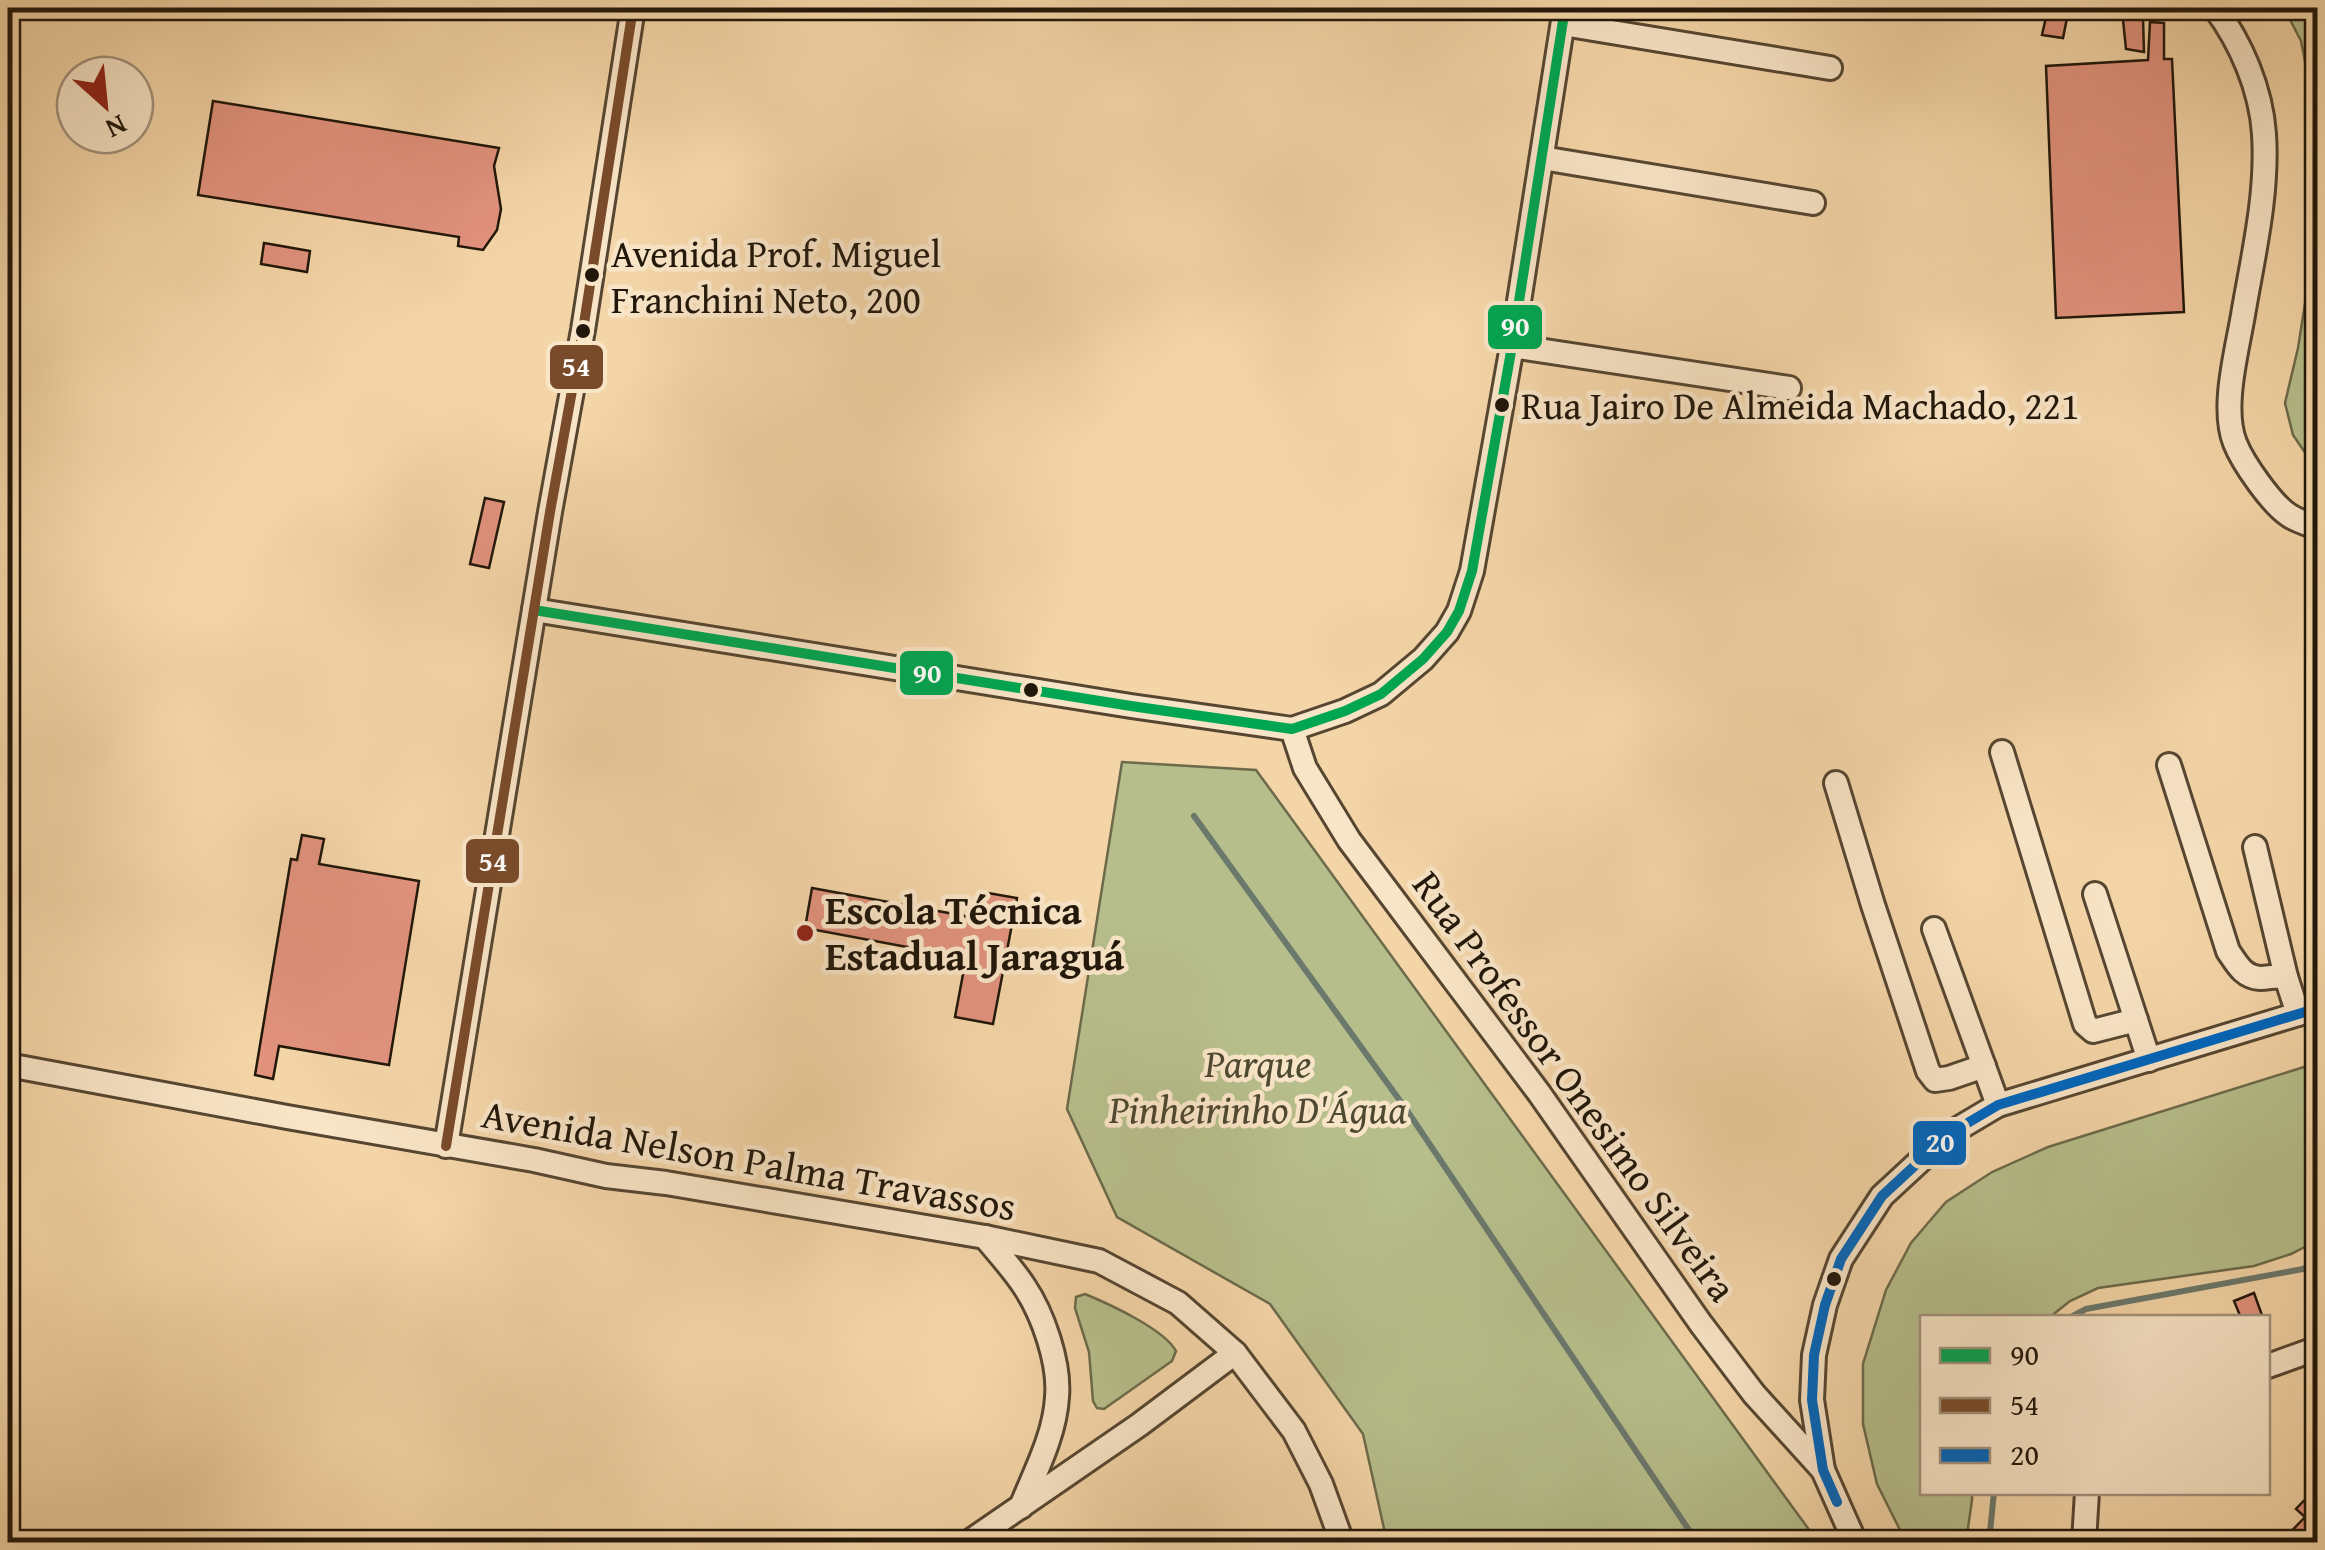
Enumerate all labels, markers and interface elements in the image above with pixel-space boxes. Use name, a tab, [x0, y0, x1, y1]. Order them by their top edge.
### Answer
north arrow	[55, 55, 155, 155]
text: N	[99, 105, 134, 150]
place label: Avenida Prof. Miguel Franchini Neto, 200	[611, 225, 941, 327]
marker: Avenida Prof. Miguel Franchini Neto, 200	[582, 265, 602, 285]
line badge: 90	[1486, 303, 1544, 351]
text: 90	[1500, 305, 1530, 346]
unlabelled marker	[573, 321, 593, 341]
line badge: 54	[548, 343, 605, 391]
text: 54	[561, 345, 591, 386]
place label: Rua Jairo De Almeida Machado, 221	[1521, 377, 2079, 433]
marker: Rua Jairo De Almeida Machado, 221	[1492, 395, 1512, 415]
line badge: 90	[898, 649, 955, 697]
text: 90	[912, 652, 942, 693]
unlabelled marker	[1021, 680, 1041, 700]
line badge: 54	[464, 837, 521, 885]
text: 54	[478, 840, 508, 881]
street label: Rua Professor Onesimo Silveira	[1399, 858, 1752, 1313]
place label: Escola Técnica Estadual Jaraguá	[825, 880, 1125, 985]
marker: Escola Técnica Estadual Jaraguá	[794, 922, 816, 944]
park label: Parque Pinheirinho D'Água	[1108, 1033, 1407, 1138]
street label: Avenida Nelson Palma Travassos	[477, 1083, 1021, 1236]
line badge: 20	[1911, 1119, 1968, 1167]
text: 20	[1925, 1121, 1955, 1162]
unlabelled marker	[1824, 1269, 1844, 1289]
legend	[1920, 1315, 2270, 1495]
text: 90	[2010, 1332, 2039, 1376]
text: 54	[2010, 1382, 2039, 1426]
text: 20	[2010, 1432, 2039, 1476]

